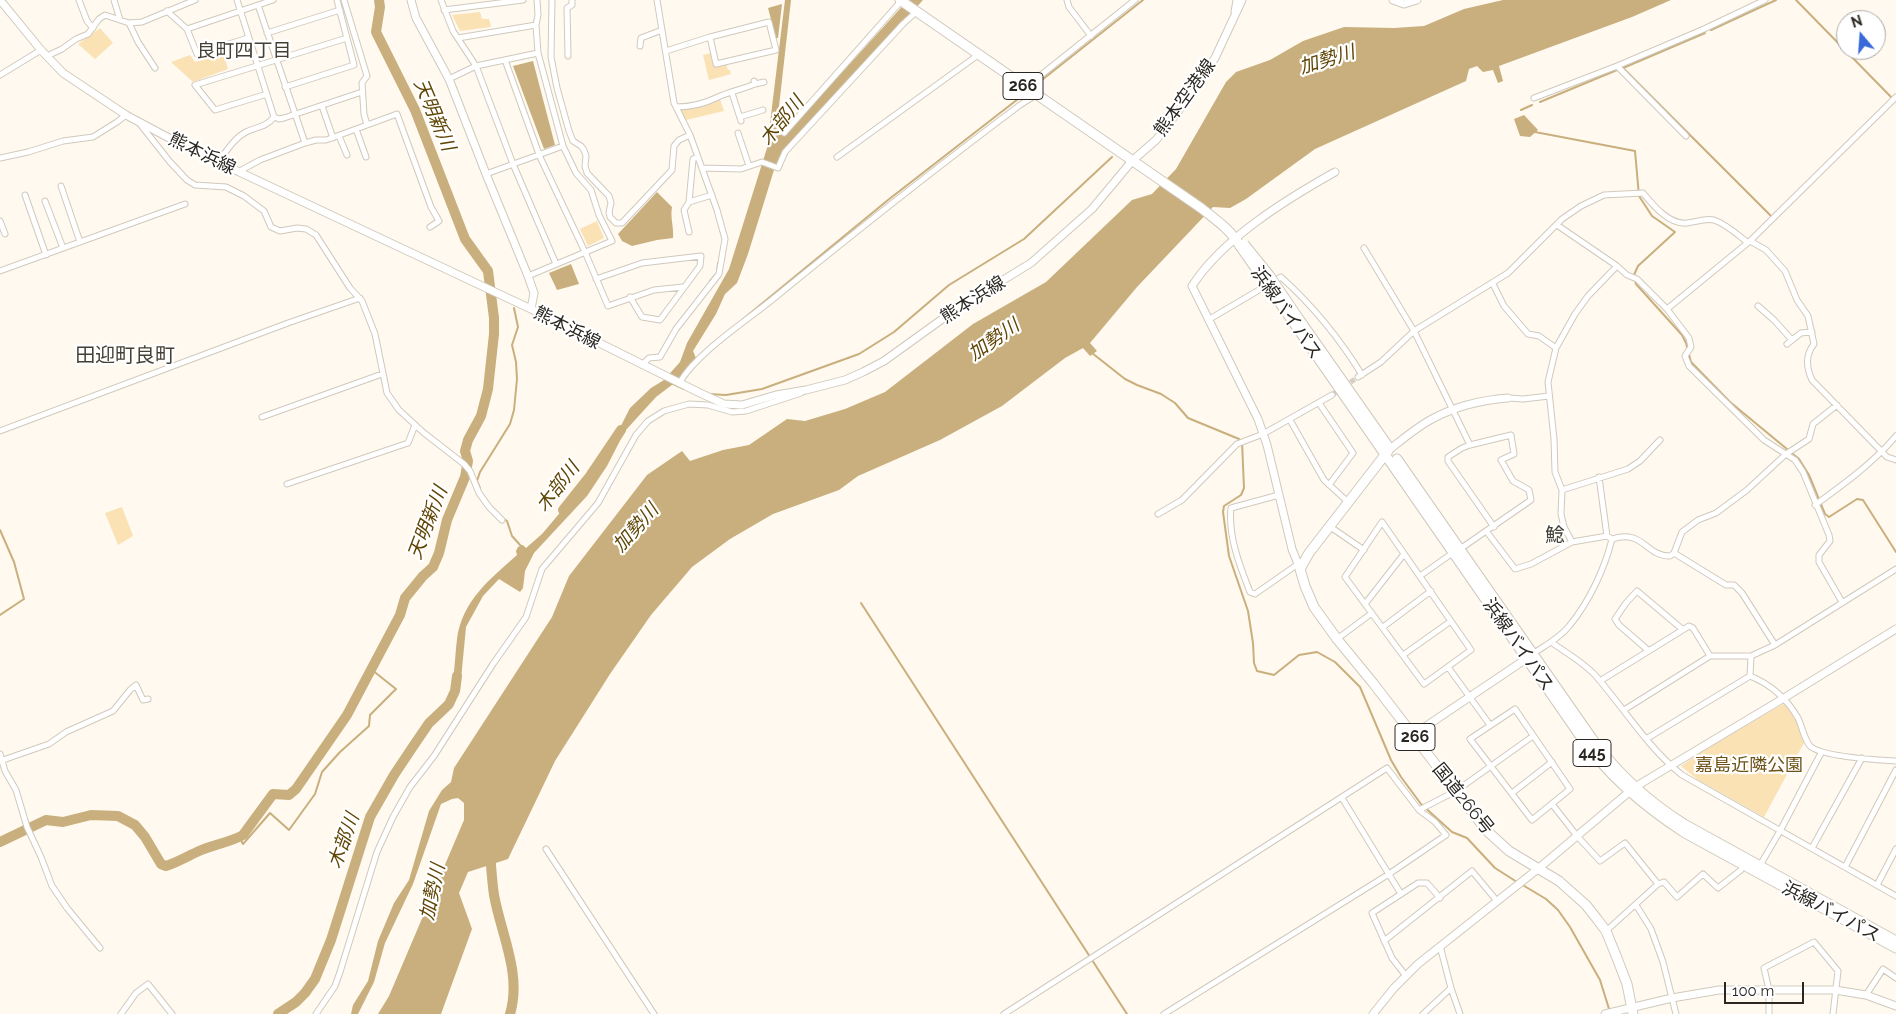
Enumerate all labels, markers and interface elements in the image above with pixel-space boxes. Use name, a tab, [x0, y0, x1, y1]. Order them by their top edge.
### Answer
north arrow	[1836, 10, 1886, 60]
text: N	[1849, 12, 1864, 31]
district label: 良町四丁目	[197, 40, 291, 62]
water label: 加勢川	[1296, 41, 1358, 79]
street label: 熊本空港線	[1150, 55, 1220, 141]
road number: 266	[1003, 72, 1043, 100]
water label: 天明新川	[409, 76, 459, 154]
water label: 木部川	[755, 92, 809, 150]
street label: 熊本浜線	[165, 129, 239, 179]
street label: 浜線バイパス	[1246, 263, 1326, 363]
street label: 熊本浜線	[937, 272, 1009, 328]
street label: 熊本浜線	[530, 302, 604, 354]
water label: 加勢川	[964, 314, 1024, 366]
district label: 田迎町良町	[75, 344, 175, 368]
water label: 木部川	[531, 458, 585, 516]
water label: 天明新川	[404, 483, 452, 563]
water label: 加勢川	[608, 499, 664, 557]
district label: 鯰	[1545, 524, 1565, 548]
street label: 浜線バイパス	[1478, 595, 1558, 695]
road number: 266	[1395, 724, 1435, 750]
road number: 445	[1573, 740, 1611, 766]
park label: 嘉島近隣公園	[1695, 755, 1803, 777]
street label: 国道266号	[1428, 759, 1498, 839]
water label: 木部川	[324, 810, 364, 872]
water label: 加勢川	[416, 862, 450, 922]
street label: 浜線バイパス	[1778, 877, 1884, 947]
scale bar	[1726, 972, 1806, 1004]
text: 100 m	[1732, 982, 1774, 1000]

